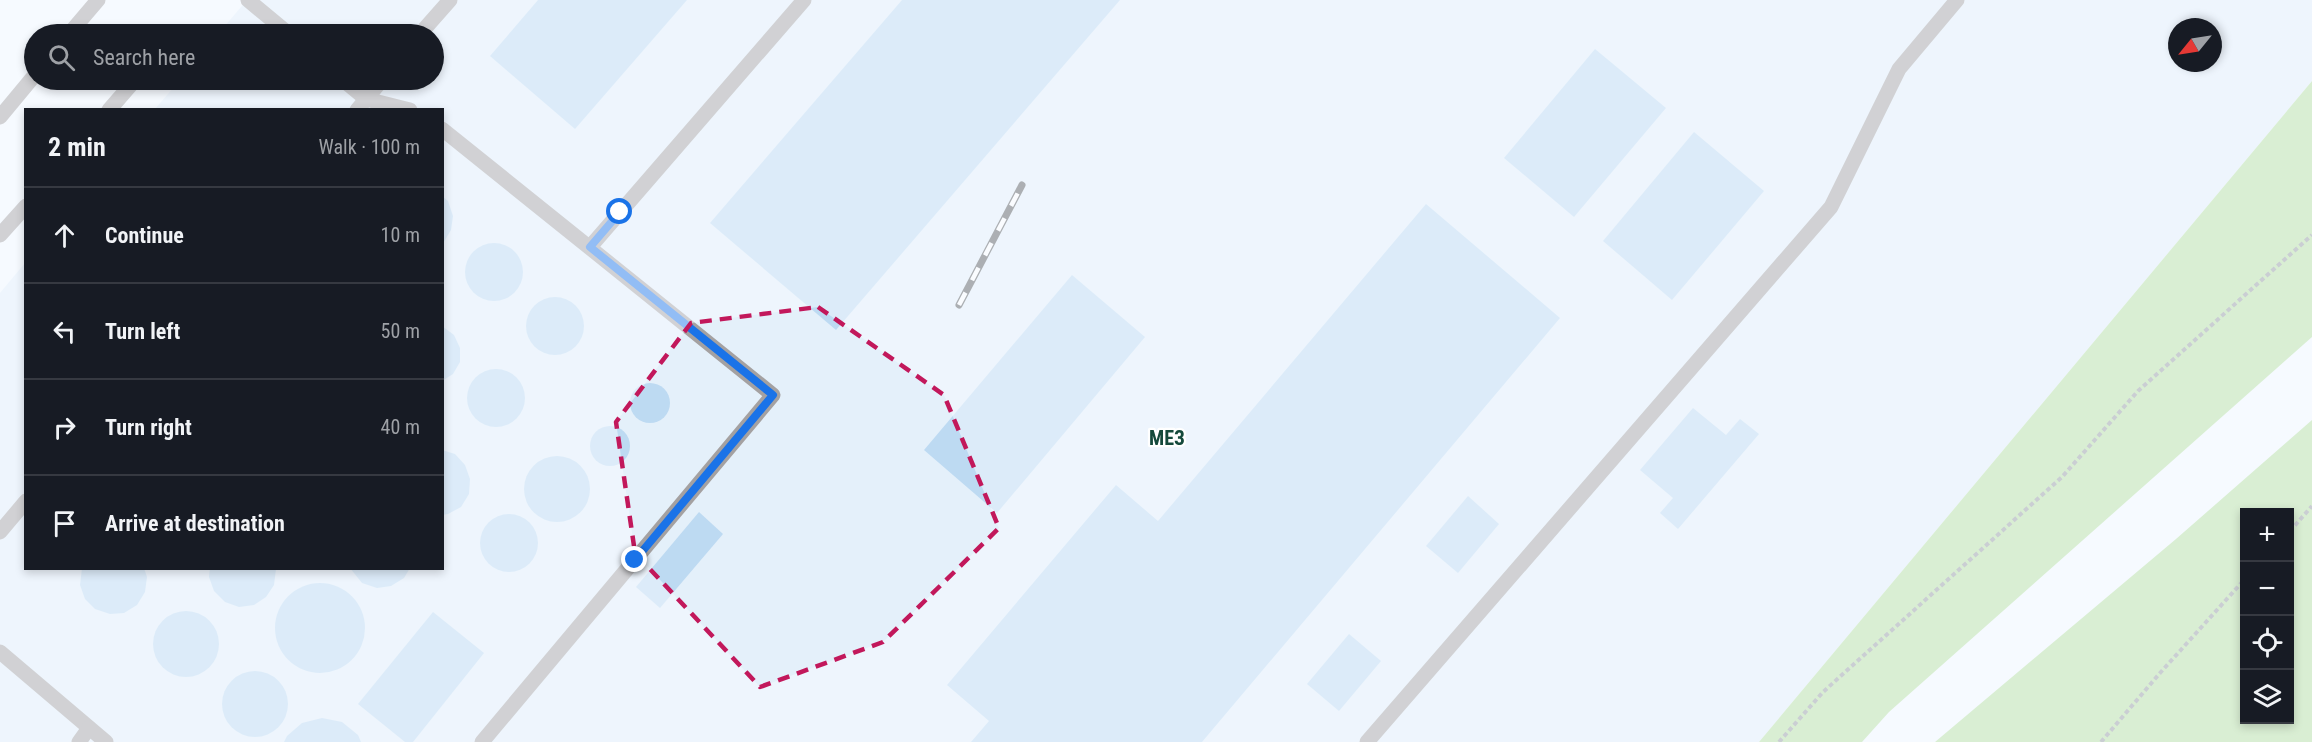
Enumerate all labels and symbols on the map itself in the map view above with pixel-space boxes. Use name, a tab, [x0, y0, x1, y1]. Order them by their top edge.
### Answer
north arrow	[2168, 18, 2222, 72]
route start	[606, 198, 632, 224]
district label: МЕЗ	[1149, 426, 1185, 450]
route end	[621, 546, 647, 572]

